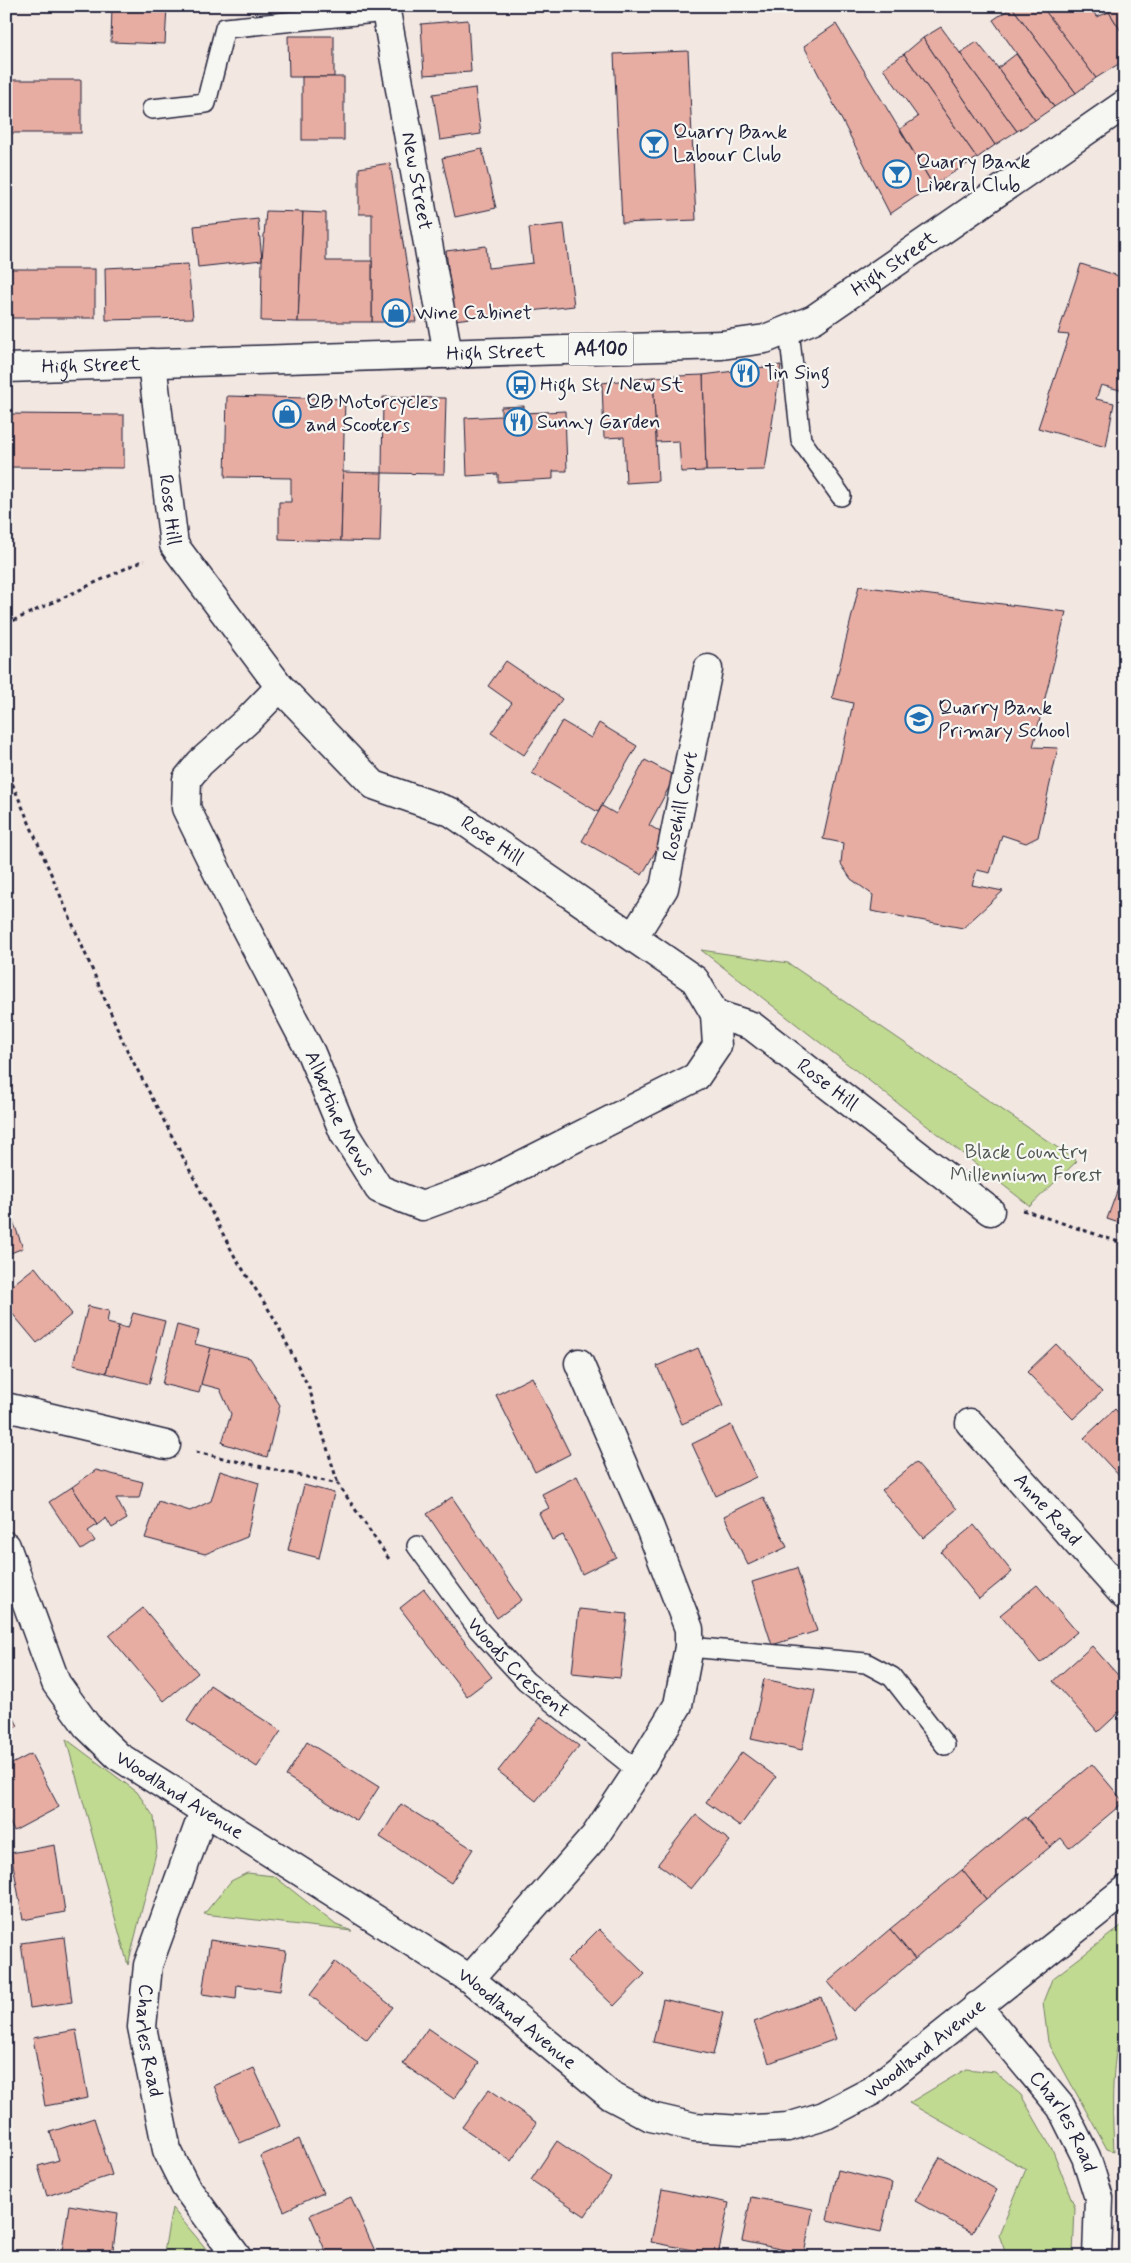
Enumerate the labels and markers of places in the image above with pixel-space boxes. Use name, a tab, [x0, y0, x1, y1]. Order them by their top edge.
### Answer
place label: Quarry Bank Labour Club	[673, 119, 787, 169]
bar icon: Quarry Bank Labour Club	[639, 129, 669, 159]
place label: Quarry Bank Liberal Club	[916, 149, 1030, 199]
bar icon: Quarry Bank Liberal Club	[882, 159, 912, 189]
shop icon: Wine Cabinet	[381, 298, 411, 328]
place label: Wine Cabinet	[415, 300, 532, 327]
restaurant icon: Tin Sing	[730, 358, 760, 388]
place label: Tin Sing	[764, 360, 830, 389]
bus stop icon: High St / New St	[506, 370, 536, 400]
place label: High St / New St	[540, 372, 684, 401]
place label: QB Motorcycles and Scooters	[306, 389, 438, 439]
shop icon: QB Motorcycles and Scooters	[272, 399, 302, 429]
restaurant icon: Sunny Garden	[503, 407, 533, 437]
place label: Sunny Garden	[537, 409, 661, 436]
place label: Quarry Bank Primary School	[938, 695, 1070, 745]
school or university icon: Quarry Bank Primary School	[904, 704, 934, 734]

